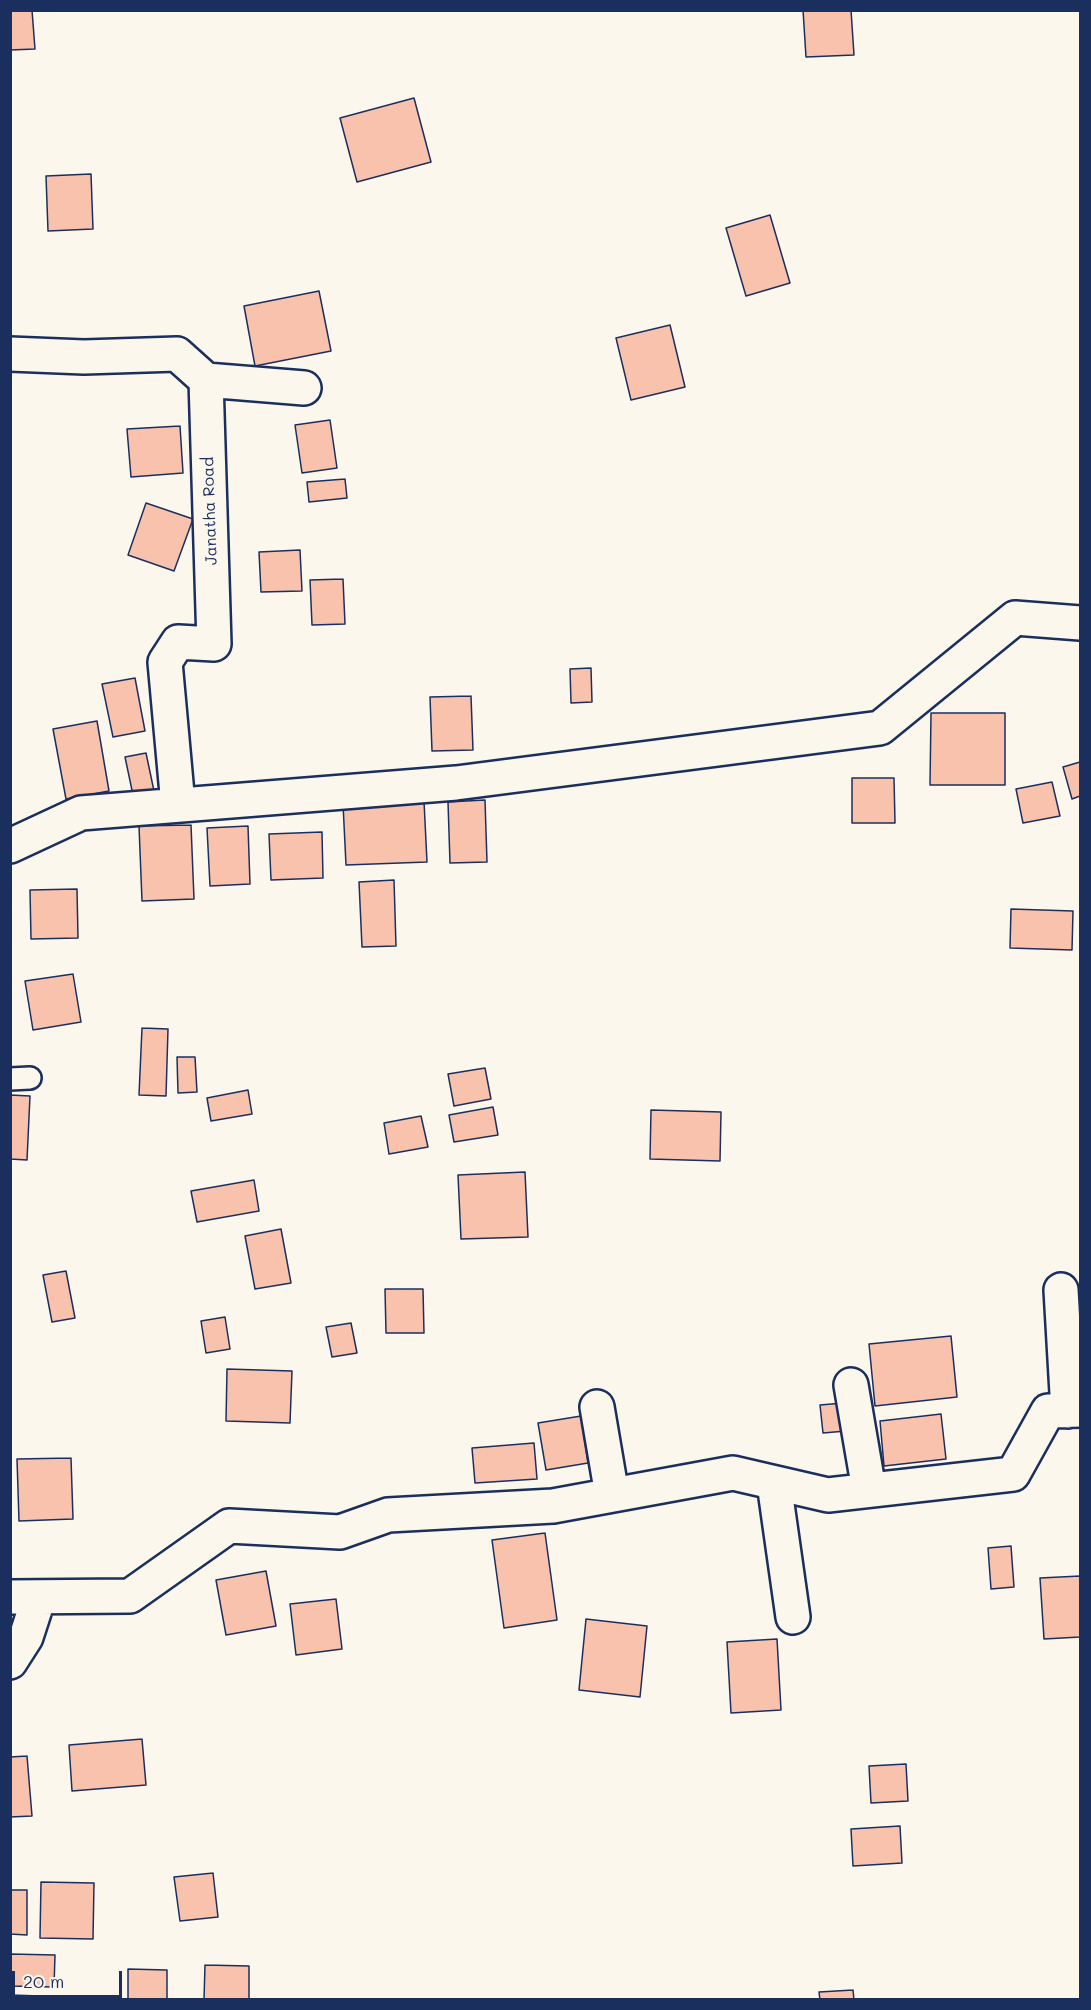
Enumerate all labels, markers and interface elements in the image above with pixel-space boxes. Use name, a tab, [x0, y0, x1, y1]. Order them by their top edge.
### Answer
street label: Janatha Road	[199, 456, 221, 566]
scale bar	[15, 1959, 124, 1997]
text: 20 m	[23, 1969, 64, 1993]

